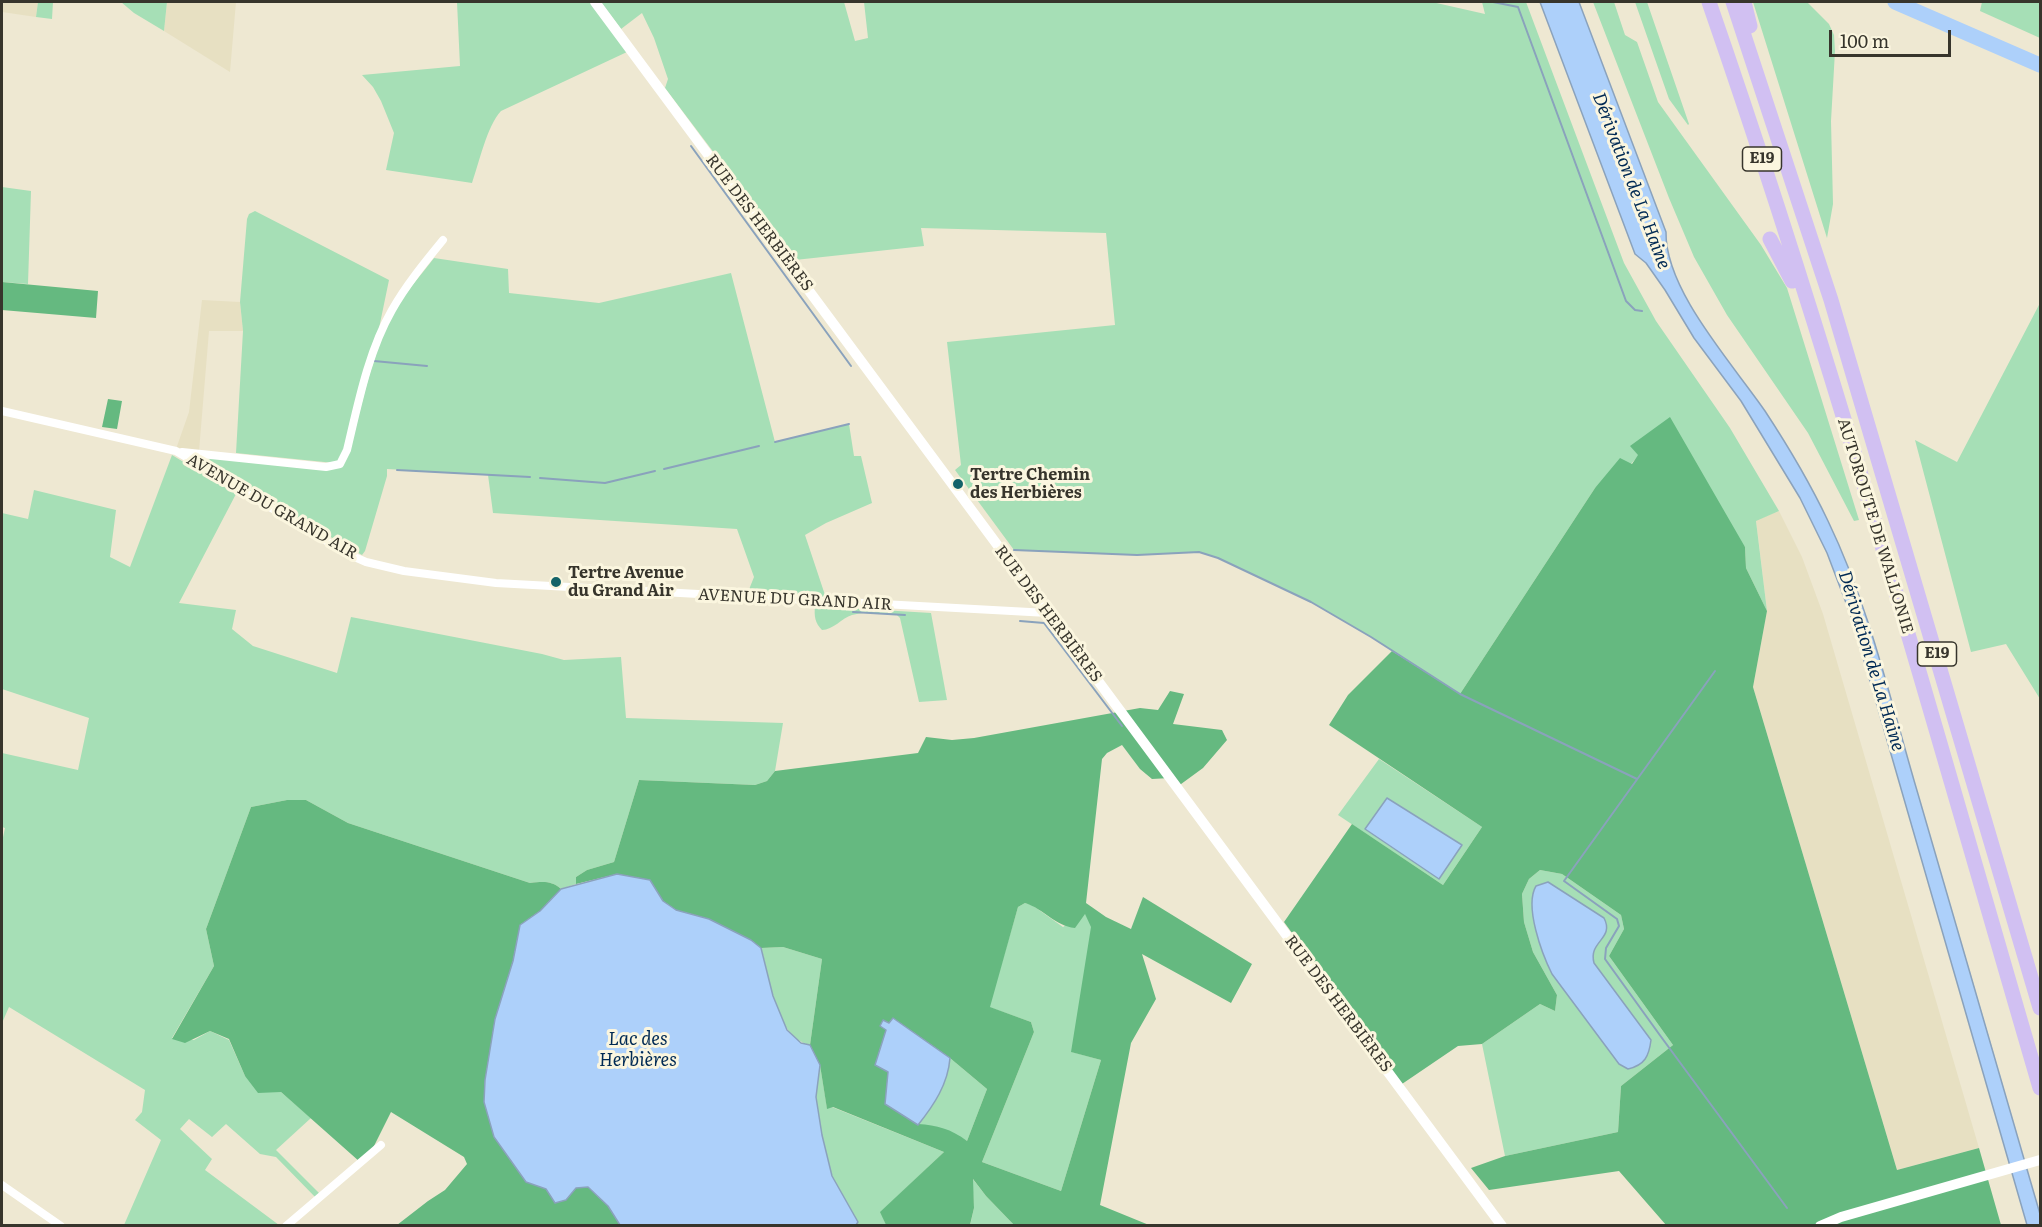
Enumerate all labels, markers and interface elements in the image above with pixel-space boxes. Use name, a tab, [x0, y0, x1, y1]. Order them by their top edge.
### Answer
scale bar	[1832, 18, 1954, 56]
text: 100 m	[1840, 27, 1889, 54]
water label: Dérivation de La Haine	[1587, 90, 1675, 272]
road number: E19	[1742, 147, 1782, 171]
street label: RUE DES HERBIÈRES	[701, 151, 817, 295]
street label: AUTOROUTE DE WALLONIE	[1833, 416, 1917, 636]
street label: AVENUE DU GRAND AIR	[183, 450, 361, 564]
place label: Tertre Chemin des Herbières	[970, 465, 1090, 503]
marker: Tertre Chemin des Herbières	[951, 477, 965, 491]
street label: RUE DES HERBIÈRES	[990, 542, 1106, 686]
place label: Tertre Avenue du Grand Air	[568, 563, 684, 601]
water label: Dérivation de La Haine	[1833, 568, 1909, 754]
marker: Tertre Avenue du Grand Air	[549, 575, 563, 589]
street label: AVENUE DU GRAND AIR	[698, 585, 892, 615]
road number: E19	[1918, 642, 1956, 666]
street label: RUE DES HERBIÈRES	[1280, 932, 1396, 1076]
water label: Lac des Herbières	[599, 1029, 677, 1072]

